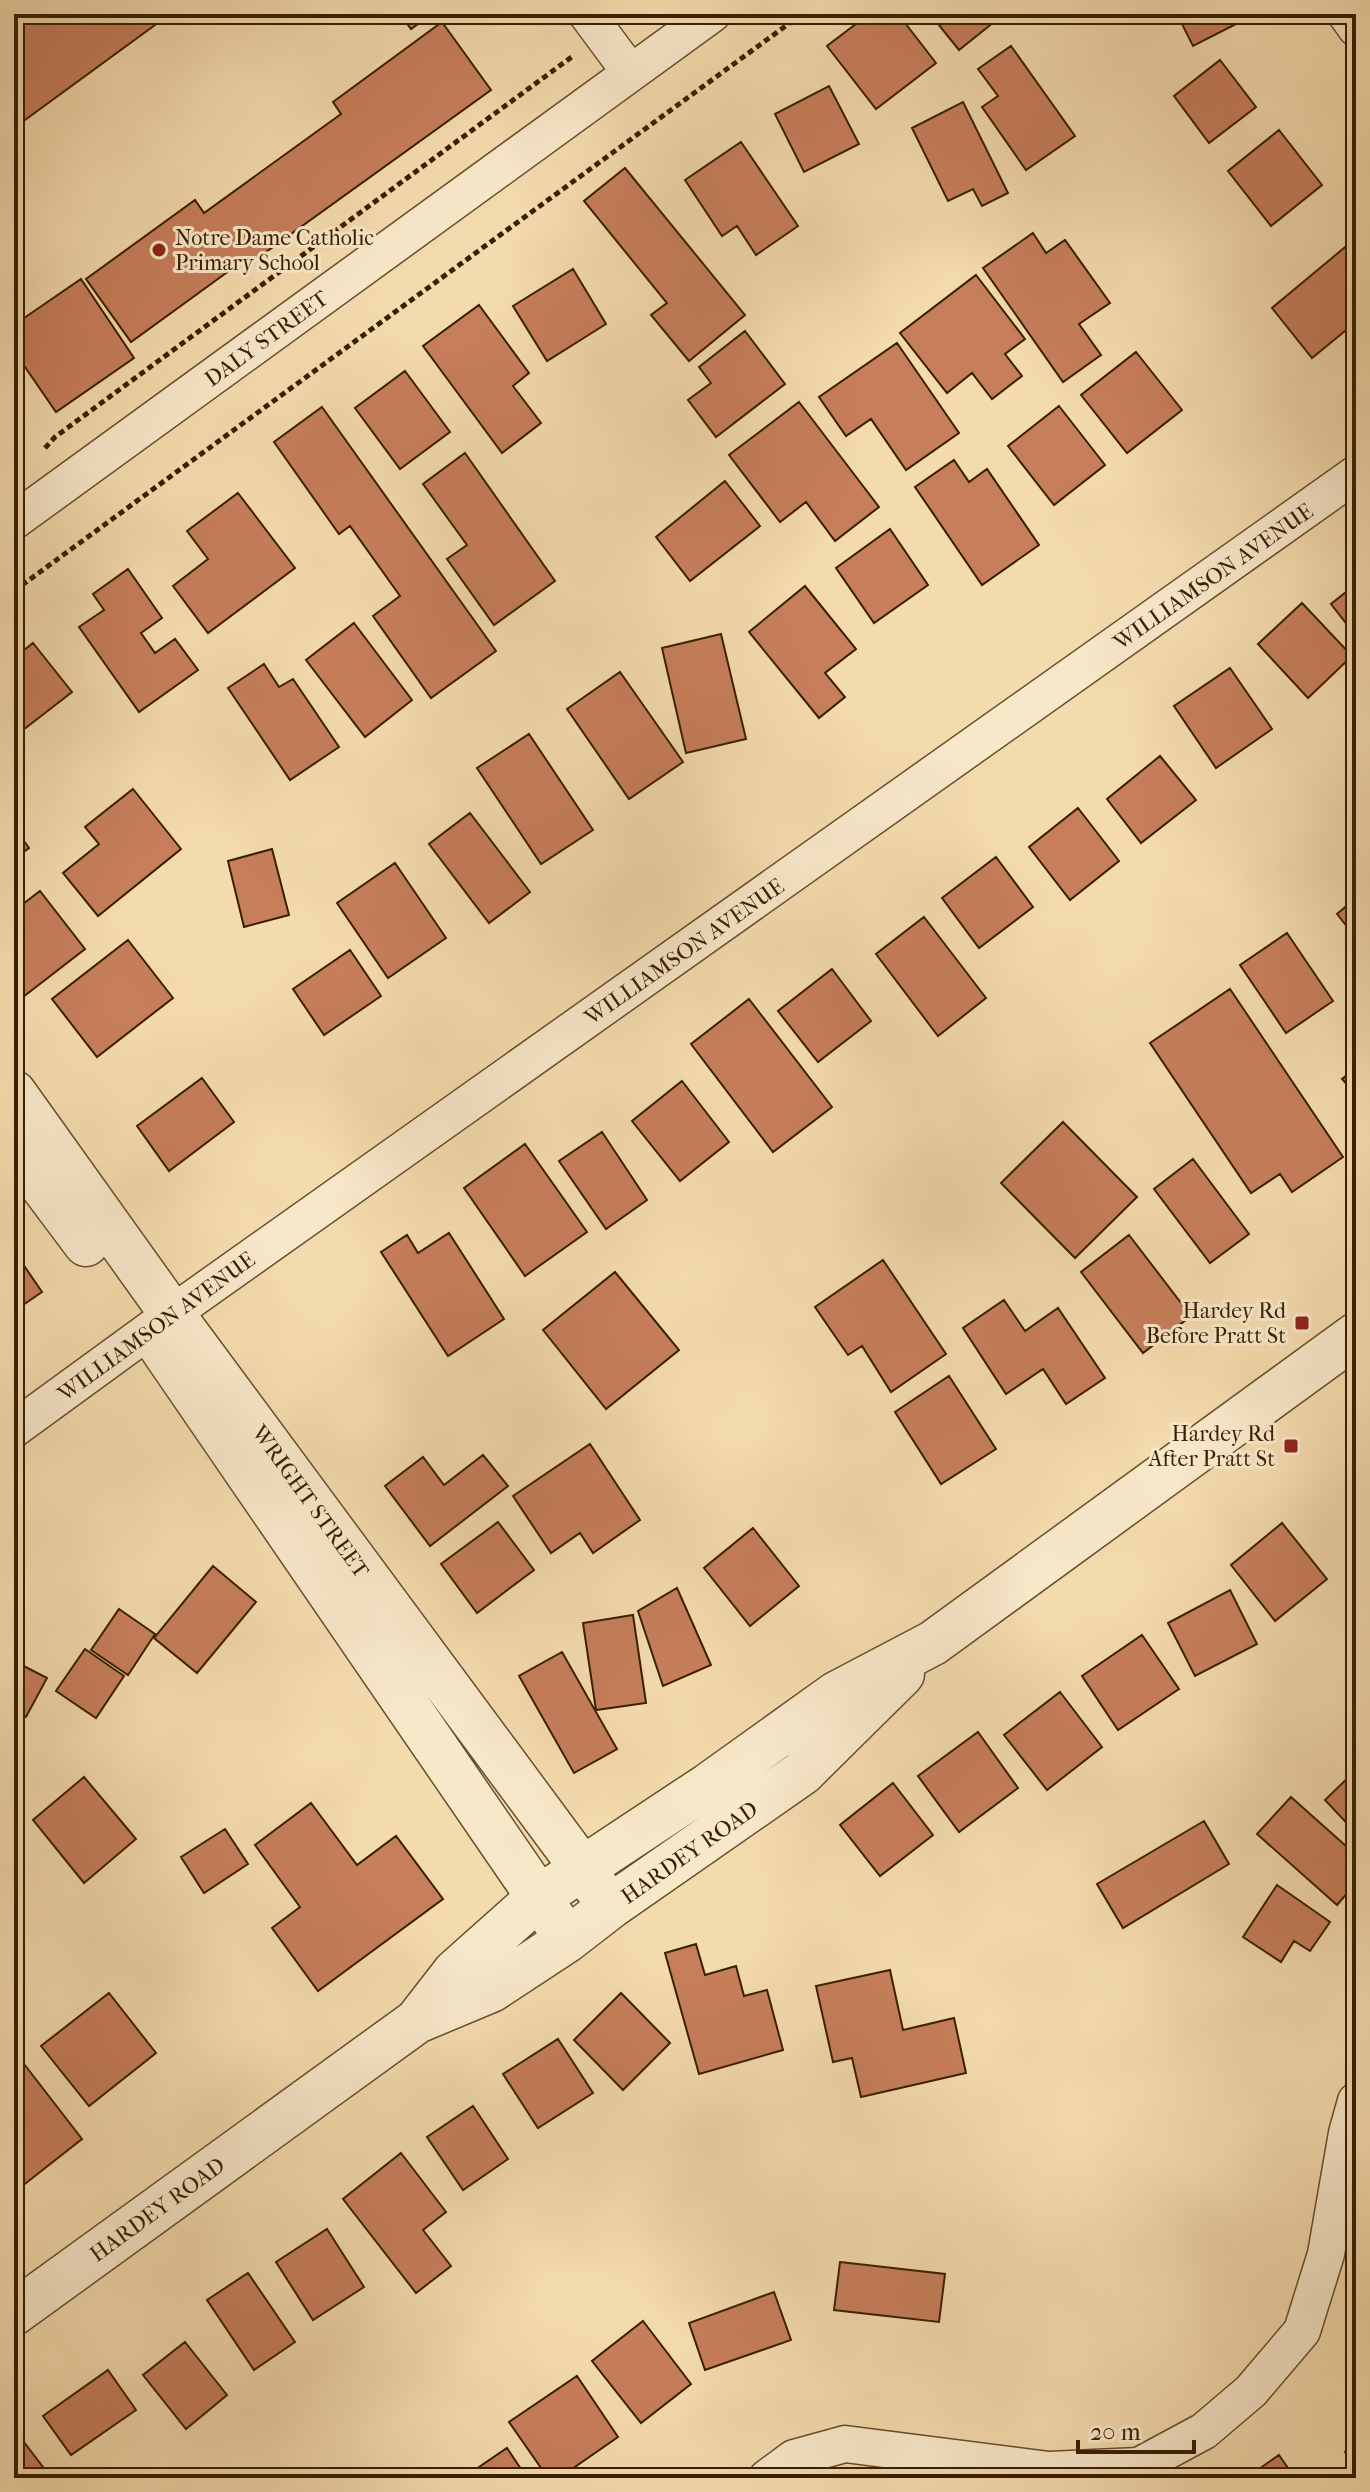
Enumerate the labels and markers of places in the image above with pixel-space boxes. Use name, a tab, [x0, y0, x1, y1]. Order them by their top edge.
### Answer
place label: Notre Dame Catholic Primary School	[175, 225, 374, 276]
marker: Notre Dame Catholic Primary School	[150, 241, 168, 259]
place label: Hardey Rd Before Pratt St	[1146, 1298, 1287, 1349]
marker: Hardey Rd Before Pratt St	[1293, 1314, 1311, 1332]
place label: Hardey Rd After Pratt St	[1147, 1421, 1276, 1472]
marker: Hardey Rd After Pratt St	[1282, 1437, 1300, 1455]

